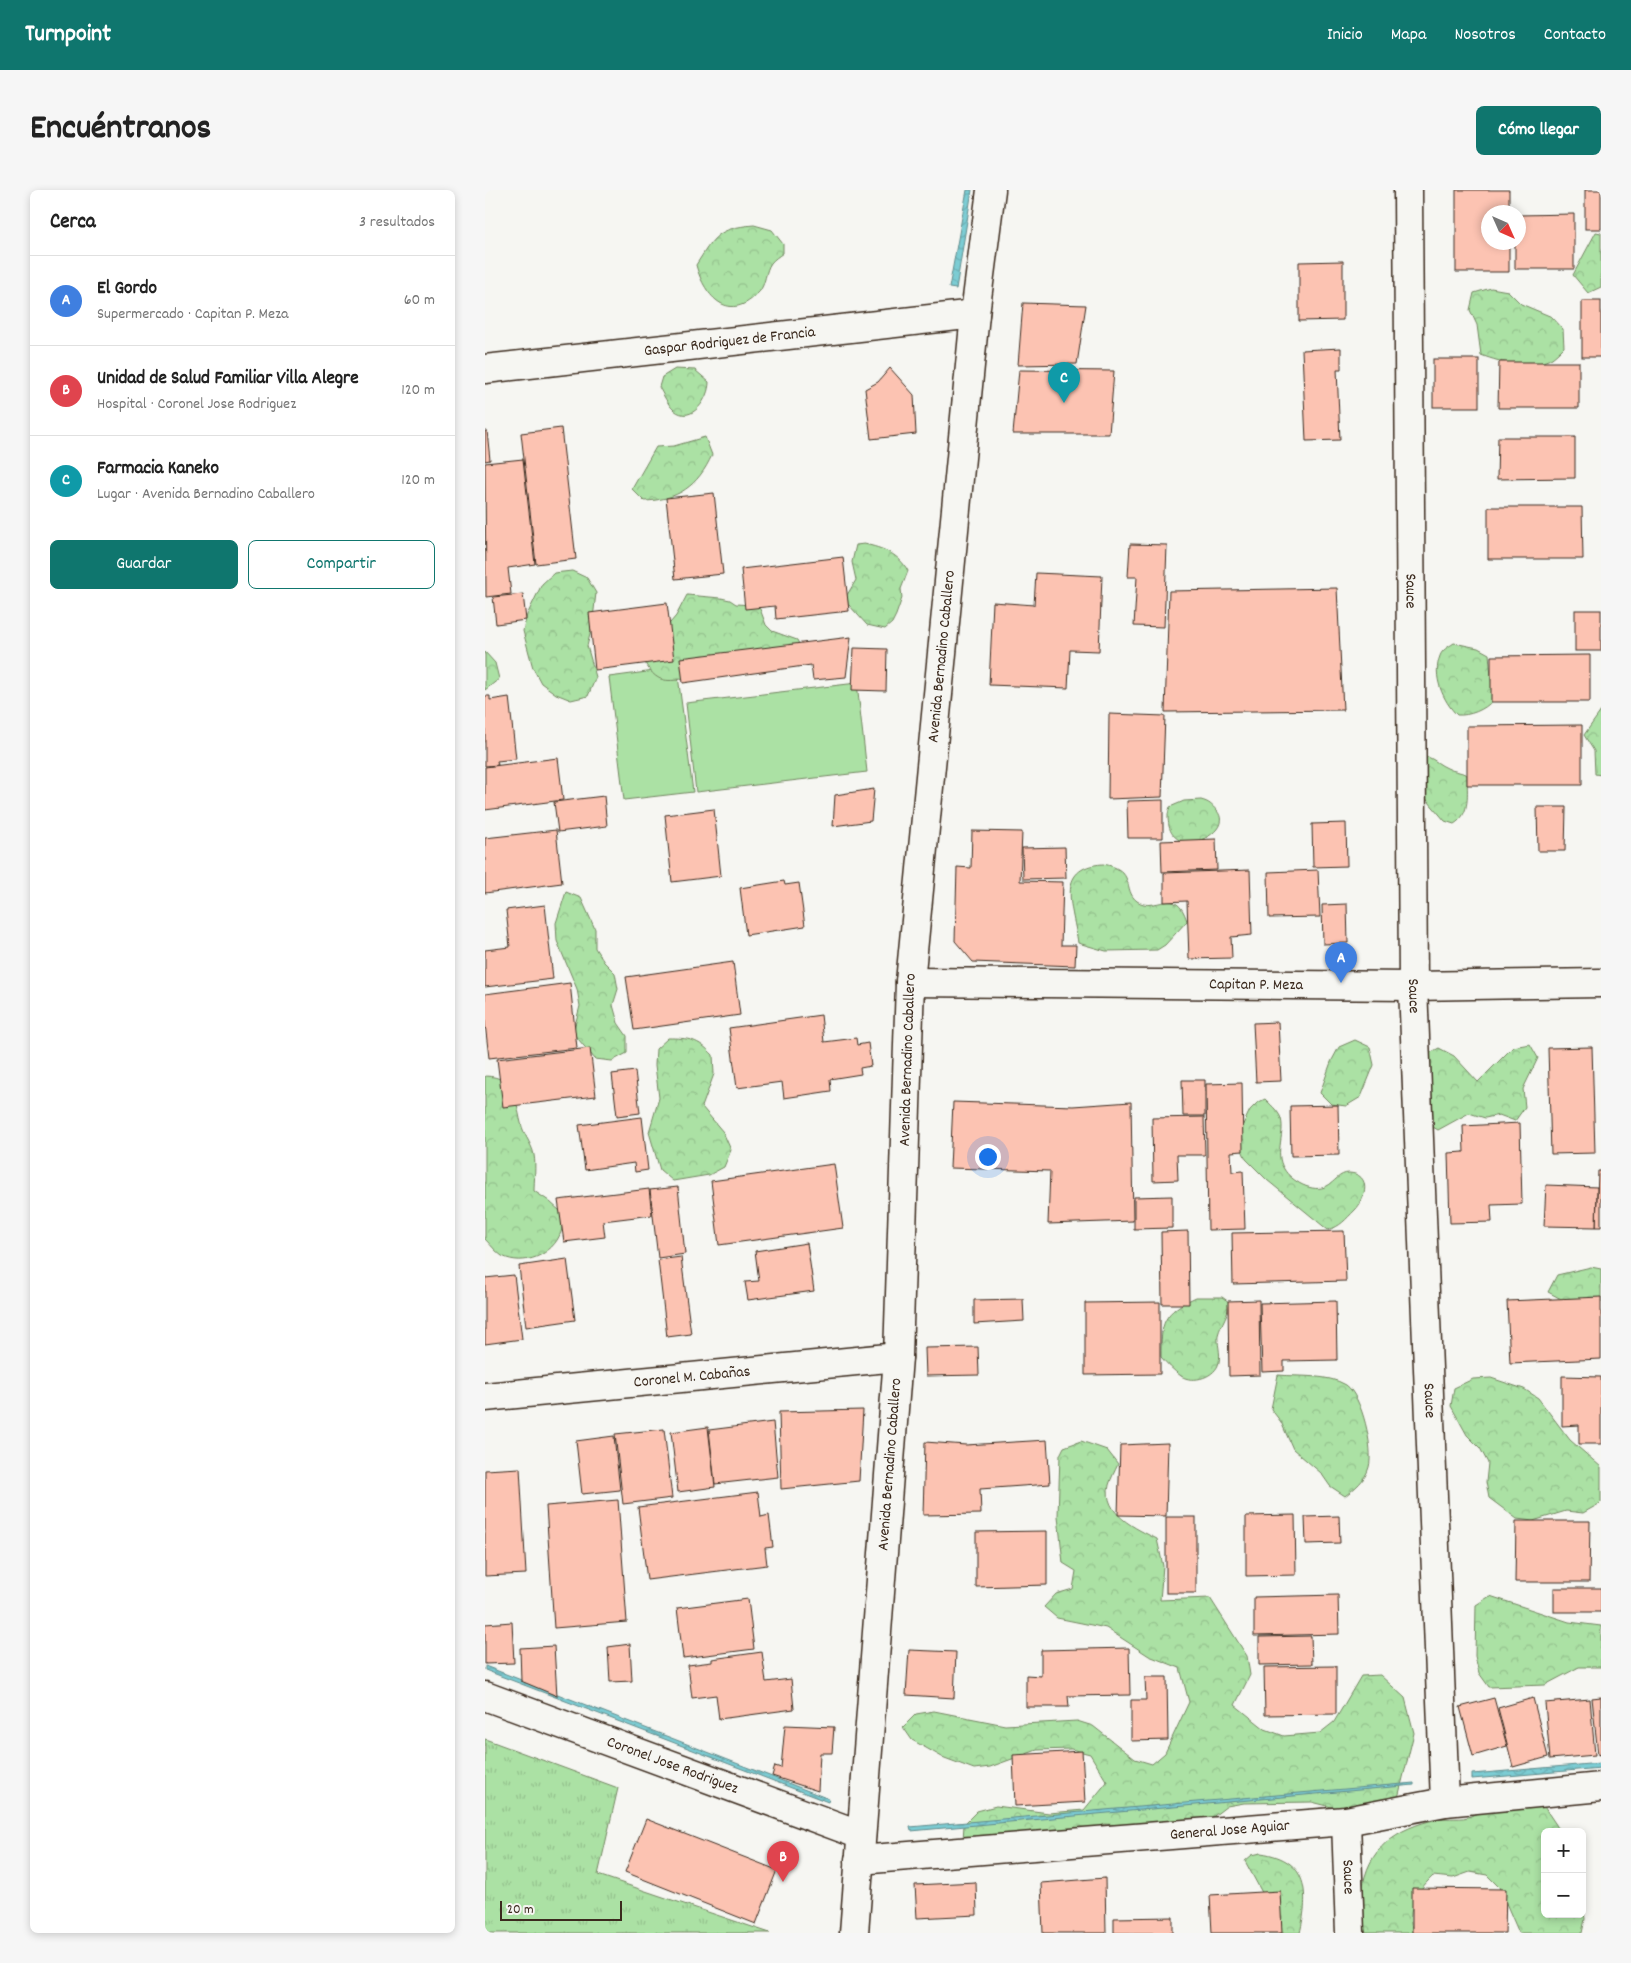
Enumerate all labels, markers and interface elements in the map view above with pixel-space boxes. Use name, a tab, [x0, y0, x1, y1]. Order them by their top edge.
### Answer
text: Turnpoint	[25, 18, 111, 52]
text: Inicio	[1327, 23, 1363, 48]
text: Mapa	[1391, 23, 1426, 48]
text: Nosotros	[1454, 23, 1516, 48]
text: Contacto	[1544, 23, 1606, 48]
text: Encuéntranos	[30, 105, 211, 155]
button: Cómo llegar	[1476, 106, 1601, 155]
north arrow	[1481, 205, 1526, 250]
text: Cerca	[50, 208, 96, 238]
text: 3 resultados	[359, 211, 435, 234]
text: El Gordo	[97, 276, 157, 303]
text: A	[62, 289, 70, 312]
text: 60 m	[404, 289, 435, 312]
text: Supermercado · Capitan P. Meza	[97, 303, 289, 326]
street label: Gaspar Rodriguez de Francia	[643, 320, 817, 363]
pin: C	[1048, 362, 1080, 403]
text: Unidad de Salud Familiar Villa Alegre	[97, 366, 359, 393]
text: B	[62, 379, 70, 402]
text: 120 m	[401, 379, 435, 402]
text: Hospital · Coronel Jose Rodriguez	[97, 393, 296, 416]
text: Farmacia Kaneko	[97, 456, 219, 483]
text: C	[62, 469, 70, 492]
text: 120 m	[401, 469, 435, 492]
text: Lugar · Avenida Bernadino Caballero	[97, 483, 315, 506]
button: Guardar	[50, 540, 238, 589]
button: Compartir	[248, 540, 435, 589]
street label: Avenida Bernadino Caballero	[922, 569, 962, 744]
street label: Sauce	[1399, 573, 1422, 609]
pin: A	[1325, 942, 1357, 983]
street label: Avenida Bernadino Caballero	[893, 972, 922, 1147]
street label: Capitan P. Meza	[1209, 973, 1304, 997]
street label: Sauce	[1401, 978, 1426, 1014]
your location	[975, 1144, 1001, 1170]
street label: Coronel M. Cabañas	[633, 1360, 752, 1394]
street label: Avenida Bernadino Caballero	[872, 1377, 908, 1552]
street label: Sauce	[1417, 1383, 1441, 1419]
street label: Coronel Jose Rodriguez	[603, 1730, 742, 1800]
street label: General Jose Aguiar	[1169, 1814, 1291, 1847]
map controls	[1541, 1828, 1586, 1918]
button: +	[1541, 1828, 1586, 1873]
pin: B	[767, 1841, 799, 1882]
street label: Sauce	[1336, 1859, 1360, 1895]
button: −	[1541, 1873, 1586, 1918]
scale bar	[500, 1898, 623, 1921]
text: 20 m	[507, 1900, 534, 1920]

